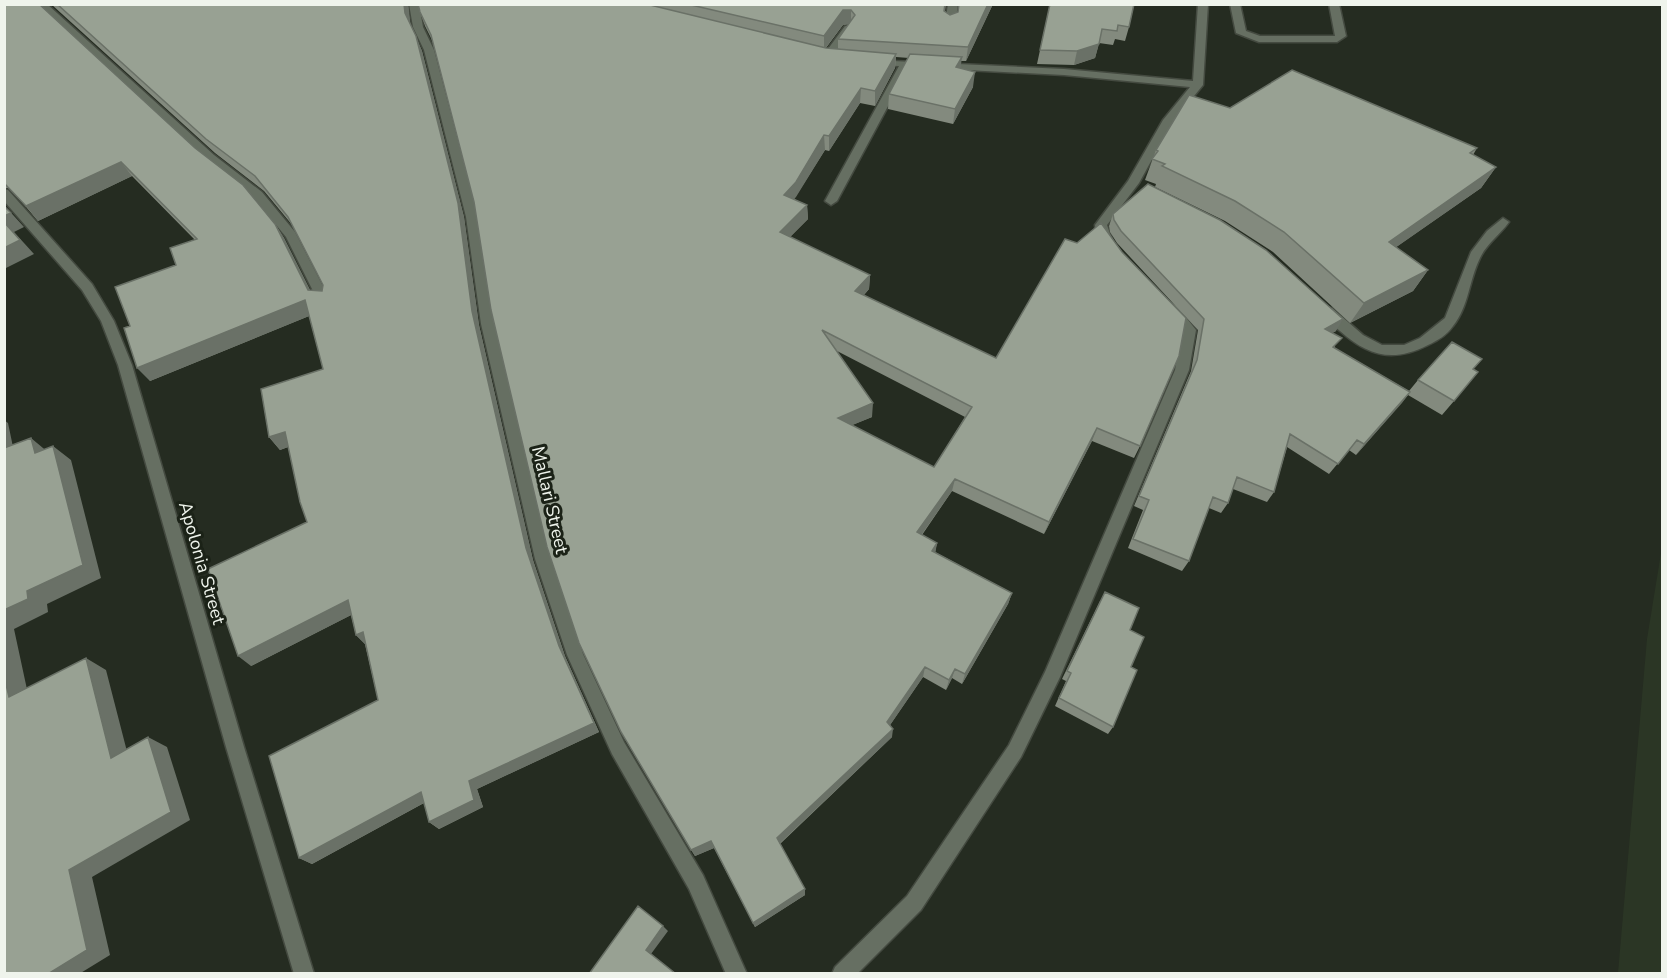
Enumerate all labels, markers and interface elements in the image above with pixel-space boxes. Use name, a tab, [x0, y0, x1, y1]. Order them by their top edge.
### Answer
street label: Mallari Street	[526, 444, 574, 557]
street label: Apolonia Street	[173, 499, 231, 628]

